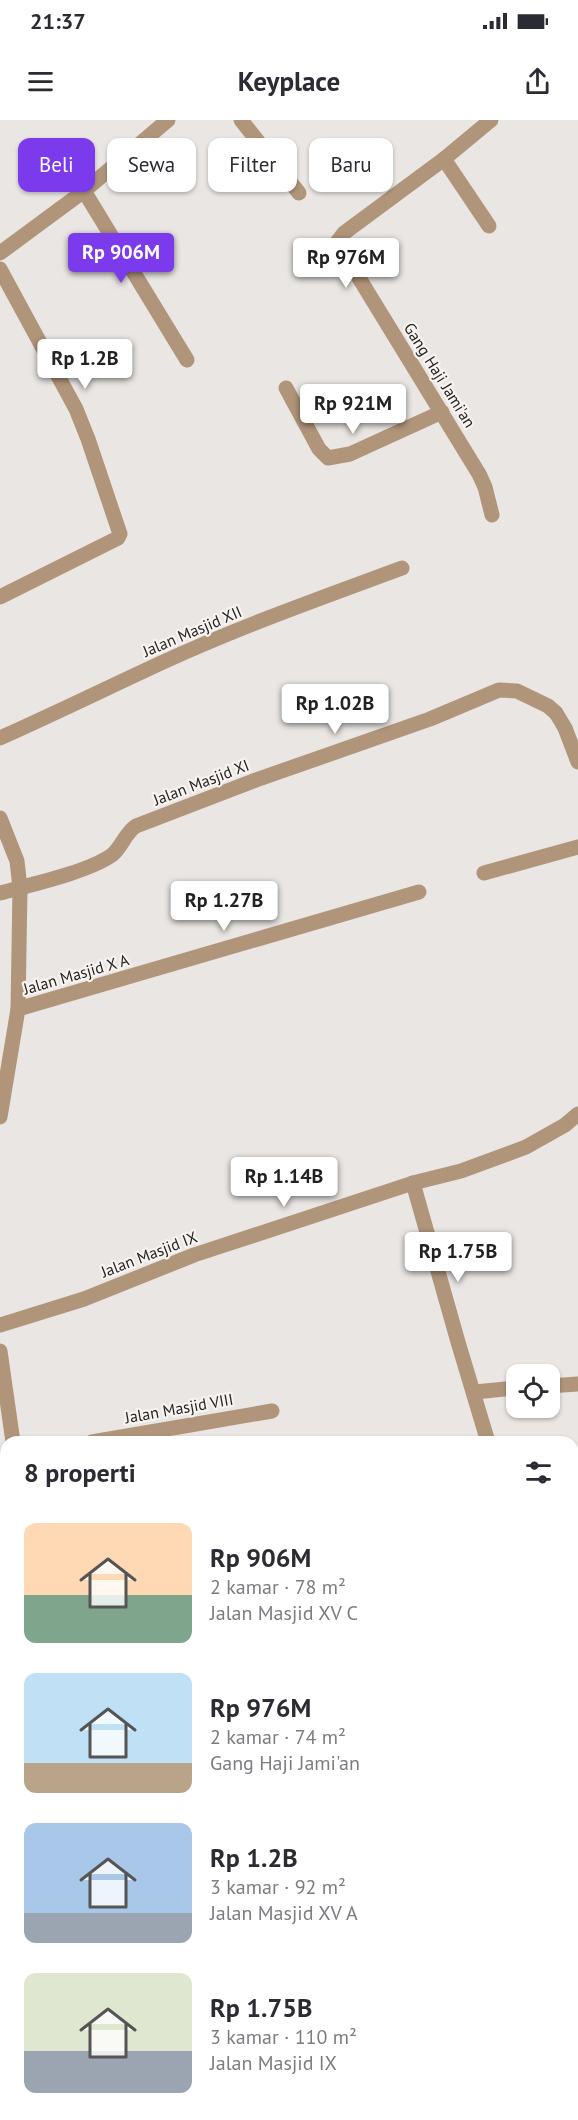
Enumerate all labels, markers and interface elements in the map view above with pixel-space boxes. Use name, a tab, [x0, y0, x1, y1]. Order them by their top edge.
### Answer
text: 21:37	[30, 7, 86, 35]
text: Keyplace	[238, 64, 340, 98]
icon: menu	[24, 65, 57, 98]
icon: share	[521, 65, 554, 98]
chip: Beli	[18, 138, 95, 192]
chip: Sewa	[107, 138, 196, 192]
chip: Filter	[208, 138, 297, 192]
chip: Baru	[309, 138, 393, 192]
pin: Rp 906M	[66, 233, 176, 284]
pin: Rp 976M	[291, 238, 401, 289]
text: Rp 906M	[82, 239, 160, 265]
text: Rp 976M	[307, 244, 385, 270]
street label: Gang Haji Jami'an	[400, 319, 480, 431]
pin: Rp 1.2B	[30, 339, 140, 390]
text: Rp 1.2B	[51, 345, 119, 371]
pin: Rp 921M	[298, 384, 408, 435]
text: Rp 921M	[314, 390, 392, 416]
street label: Jalan Masjid XII	[139, 601, 245, 661]
pin: Rp 1.02B	[273, 684, 397, 735]
text: Rp 1.02B	[296, 690, 374, 716]
street label: Jalan Masjid XI	[149, 755, 252, 810]
pin: Rp 1.27B	[162, 881, 286, 932]
text: Rp 1.27B	[185, 887, 263, 913]
street label: Jalan Masjid X A	[20, 949, 132, 999]
pin: Rp 1.14B	[222, 1157, 346, 1208]
text: Rp 1.14B	[245, 1163, 323, 1189]
street label: Jalan Masjid IX	[97, 1226, 200, 1282]
pin: Rp 1.75B	[396, 1232, 520, 1283]
text: Rp 1.75B	[419, 1238, 497, 1264]
map controls	[506, 1364, 560, 1418]
button: locate	[506, 1364, 560, 1418]
street label: Jalan Masjid VIII	[122, 1389, 235, 1428]
text: 8 properti	[24, 1456, 136, 1489]
icon: filters	[522, 1456, 555, 1489]
text: Rp 906M	[210, 1541, 311, 1574]
icon: home	[72, 1547, 144, 1619]
text: 2 kamar · 78 m²	[210, 1574, 346, 1600]
text: Jalan Masjid XV C	[210, 1600, 358, 1626]
text: Rp 976M	[210, 1691, 311, 1724]
icon: home	[72, 1697, 144, 1769]
text: 2 kamar · 74 m²	[210, 1724, 346, 1750]
text: Gang Haji Jami'an	[210, 1750, 360, 1776]
text: Rp 1.2B	[210, 1841, 298, 1874]
icon: home	[72, 1847, 144, 1919]
text: 3 kamar · 92 m²	[210, 1874, 346, 1900]
text: Jalan Masjid XV A	[210, 1900, 358, 1926]
text: Rp 1.75B	[210, 1991, 312, 2024]
icon: home	[72, 1997, 144, 2069]
text: 3 kamar · 110 m²	[210, 2024, 357, 2050]
text: Jalan Masjid IX	[210, 2050, 337, 2076]

